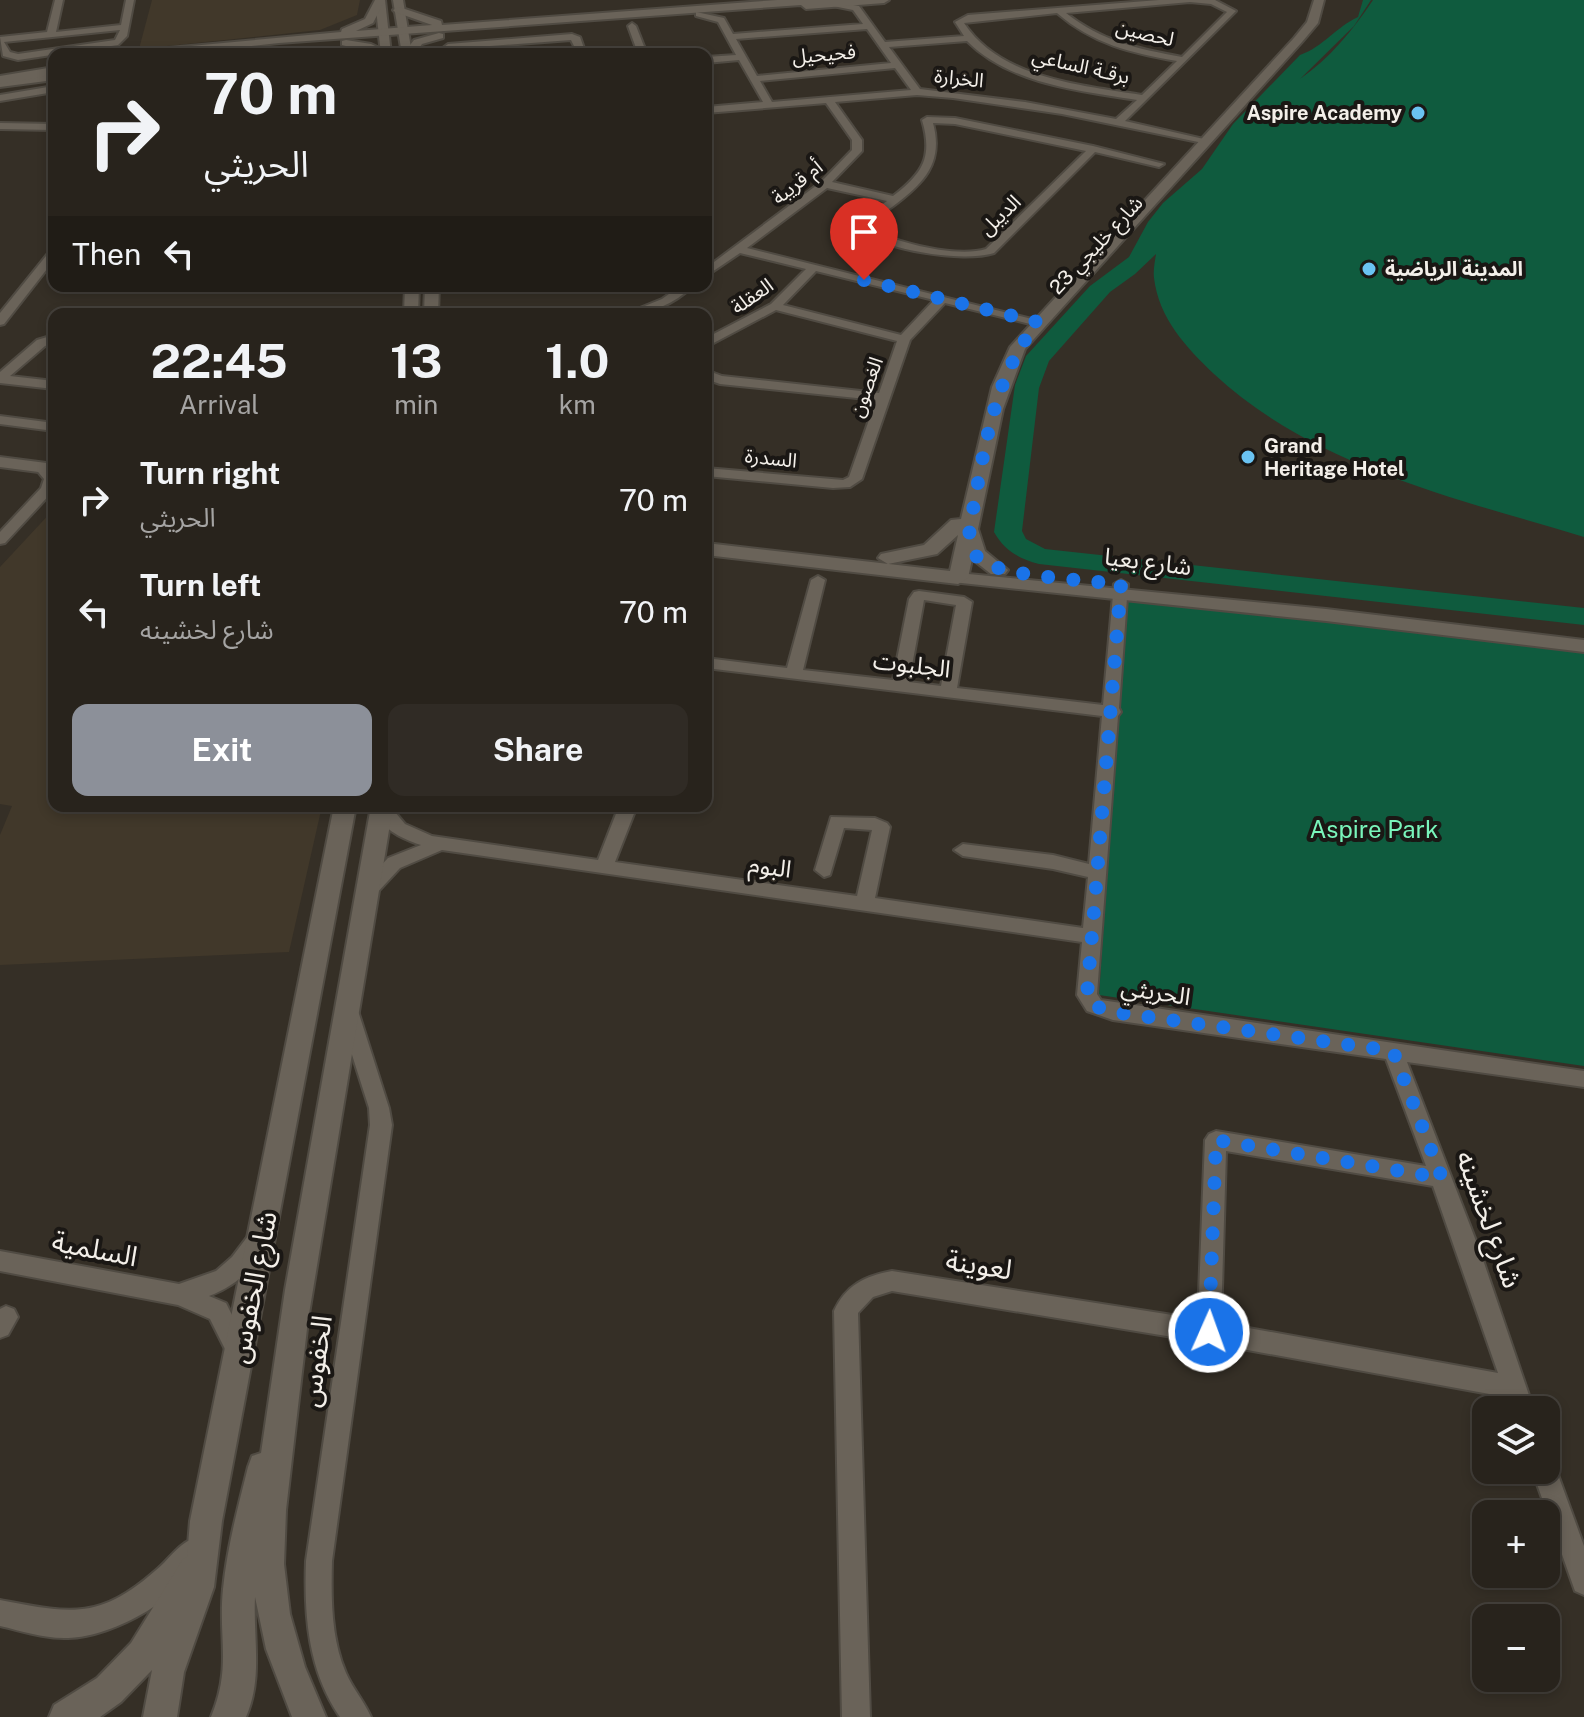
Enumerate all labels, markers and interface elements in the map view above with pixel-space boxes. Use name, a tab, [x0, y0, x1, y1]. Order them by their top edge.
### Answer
street label: لحصين	[1114, 15, 1176, 51]
street label: فحيحيل	[791, 39, 857, 69]
street label: برقـة الساعي	[1029, 43, 1132, 92]
text: 70 m	[204, 61, 337, 127]
street label: الخرارة	[933, 63, 985, 93]
icon: right	[72, 80, 176, 184]
place label: Aspire Academy	[1247, 101, 1402, 125]
marker: Aspire Academy	[1409, 104, 1427, 122]
text: الحريثي	[204, 143, 309, 185]
street label: أم قريبة	[767, 155, 829, 212]
street label: الديبل	[974, 190, 1026, 240]
street label: شارع خليجي 23	[1044, 191, 1150, 302]
pin	[830, 198, 898, 280]
icon: arrive	[842, 210, 886, 254]
icon: left	[157, 232, 201, 276]
text: Then	[72, 236, 141, 272]
place label: المدينة الرياضية	[1385, 257, 1523, 281]
marker: المدينة الرياضية	[1360, 260, 1378, 278]
street label: العقلة	[726, 273, 778, 319]
text: 22:45	[151, 332, 288, 389]
text: 13	[390, 332, 443, 389]
text: 1.0	[545, 332, 609, 389]
street label: الغصون	[844, 354, 888, 420]
text: Arrival	[179, 389, 259, 420]
text: min	[394, 389, 438, 420]
text: km	[559, 389, 596, 420]
place label: Grand Heritage Hotel	[1264, 434, 1405, 481]
street label: السدرة	[744, 443, 798, 473]
marker: Grand Heritage Hotel	[1239, 448, 1257, 466]
text: Turn right	[140, 455, 280, 491]
icon: right	[72, 478, 116, 522]
text: 70 m	[619, 482, 688, 518]
text: الحريثي	[140, 502, 216, 533]
street label: شارع بعيا	[1102, 542, 1193, 584]
text: Turn left	[140, 567, 261, 603]
icon: left	[72, 590, 116, 634]
text: 70 m	[619, 594, 688, 630]
text: شارع لخشينه	[140, 614, 274, 645]
street label: الجلبوت	[872, 645, 952, 684]
button: Exit	[72, 704, 372, 796]
button: Share	[388, 704, 688, 796]
park label: Aspire Park	[1310, 815, 1438, 843]
street label: البوم	[746, 849, 793, 888]
street label: الحريثي	[1118, 972, 1193, 1016]
street label: شارع لخشينه	[1445, 1146, 1530, 1294]
street label: شارع الخفوس	[221, 1208, 288, 1367]
street label: السلمية	[49, 1224, 141, 1272]
street label: لعوينة	[943, 1242, 1015, 1286]
position arrow	[1167, 1290, 1251, 1374]
street label: الخفوس	[292, 1313, 339, 1409]
map controls	[1472, 1396, 1560, 1692]
button: layers	[1472, 1396, 1560, 1484]
button: +	[1472, 1500, 1560, 1588]
button: −	[1472, 1604, 1560, 1692]

